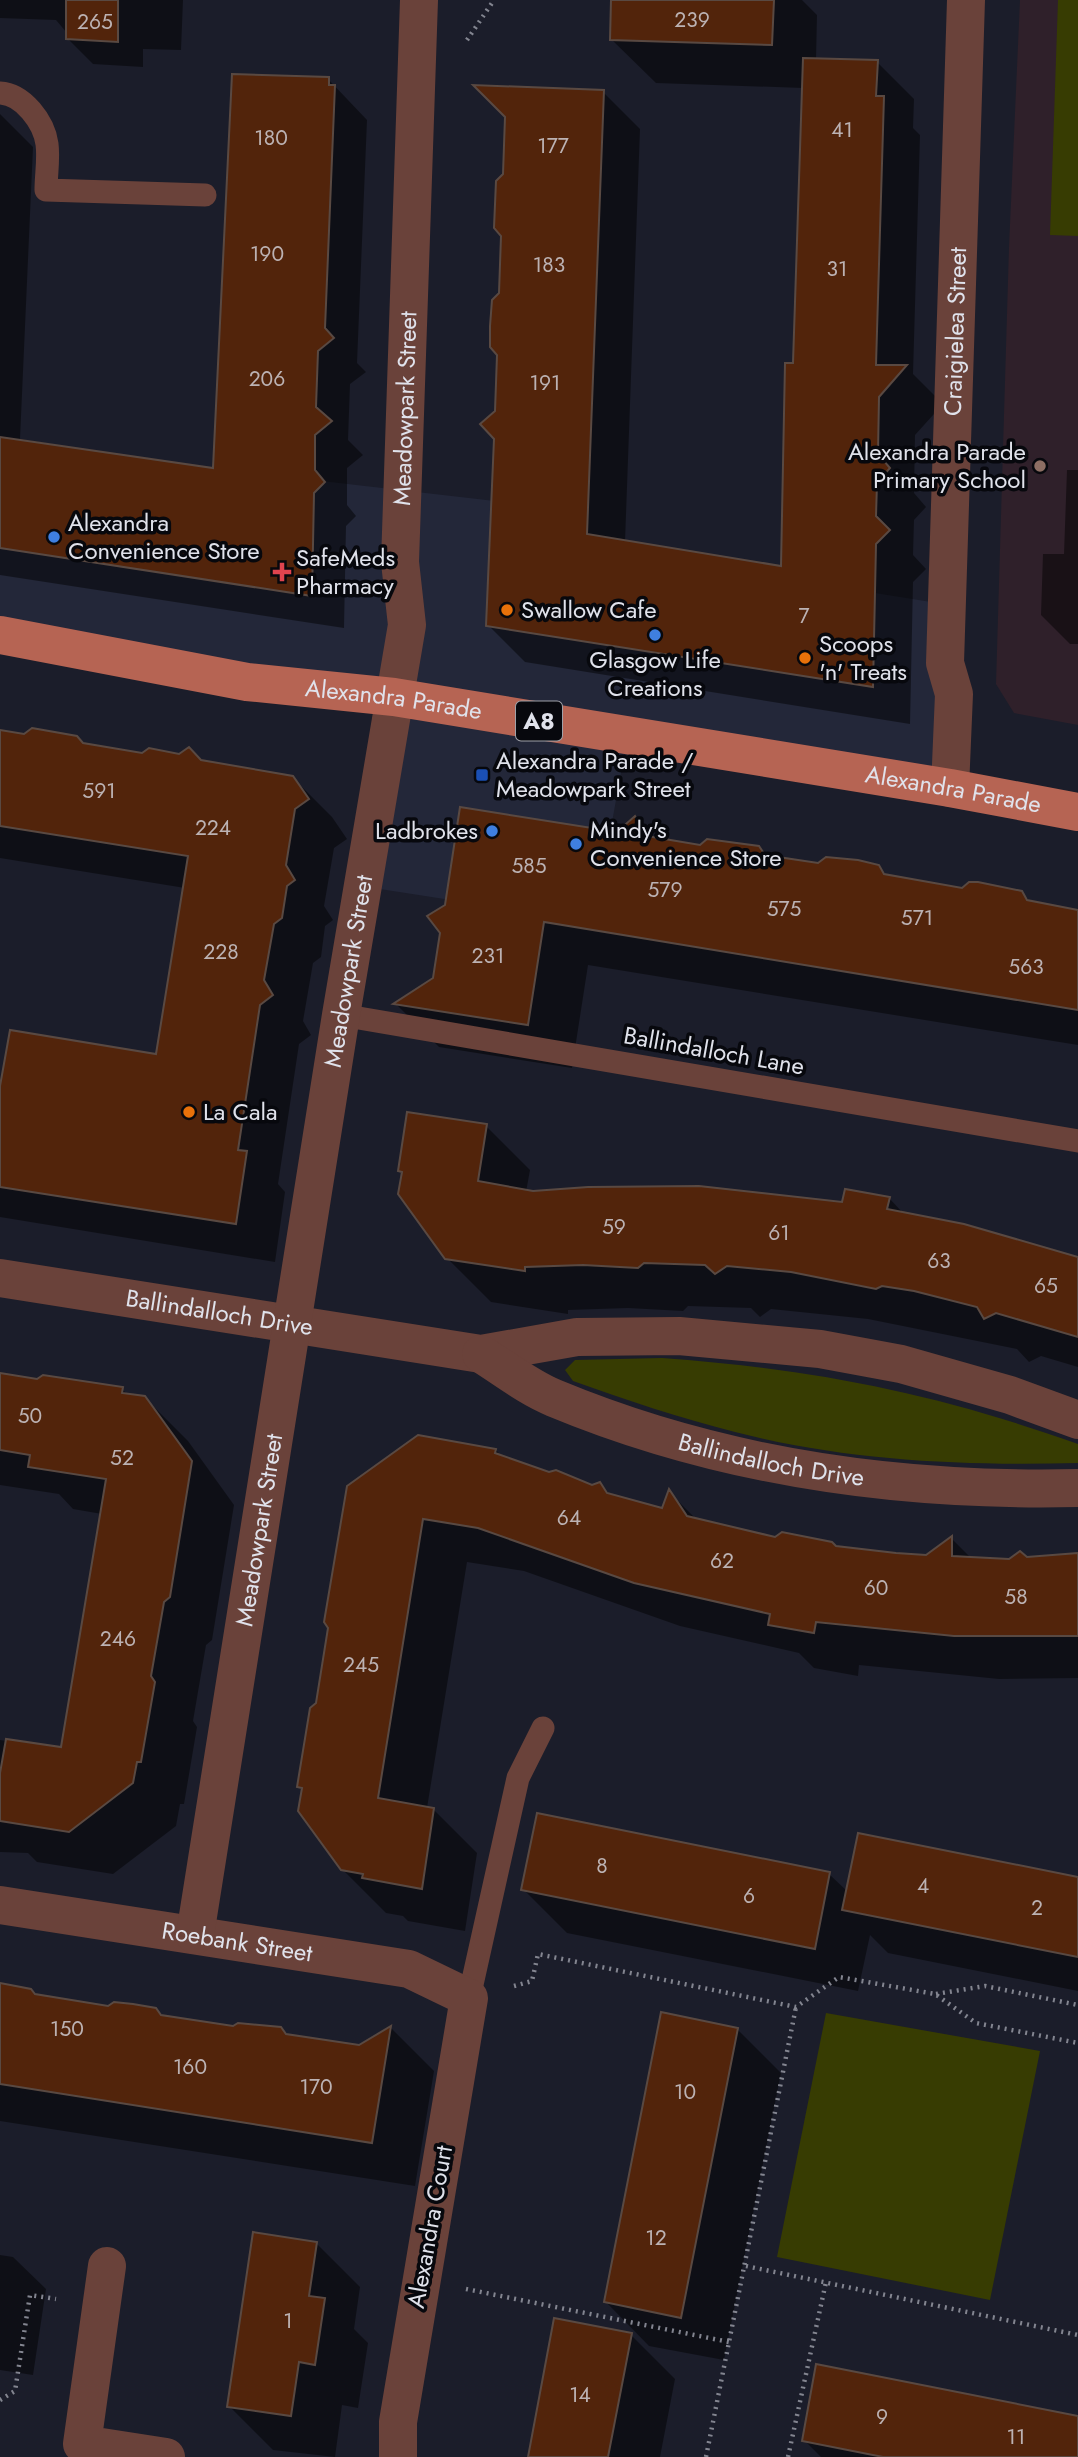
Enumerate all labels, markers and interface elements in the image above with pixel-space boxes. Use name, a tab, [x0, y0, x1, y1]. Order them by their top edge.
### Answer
house number: 239	[674, 5, 710, 35]
house number: 265	[77, 7, 113, 37]
house number: 41	[831, 115, 853, 145]
house number: 180	[254, 123, 288, 153]
house number: 177	[537, 131, 569, 161]
house number: 190	[250, 239, 284, 269]
street label: Craigielea Street	[935, 246, 975, 416]
house number: 183	[533, 250, 565, 280]
house number: 31	[827, 254, 847, 284]
street label: Meadowpark Street	[384, 310, 425, 506]
house number: 206	[249, 364, 285, 394]
house number: 191	[530, 368, 561, 398]
place label: Alexandra Parade Primary School	[848, 434, 1026, 497]
marker: Alexandra Parade Primary School	[1032, 458, 1048, 474]
place label: Alexandra Convenience Store	[68, 505, 260, 568]
marker: Alexandra Convenience Store	[46, 529, 62, 545]
place label: SafeMeds Pharmacy	[296, 540, 395, 603]
marker: SafeMeds Pharmacy	[274, 564, 290, 580]
place label: Swallow Cafe	[521, 592, 657, 627]
house number: 7	[798, 601, 810, 631]
marker: Swallow Cafe	[499, 602, 515, 618]
place label: Scoops 'n' Treats	[819, 626, 907, 689]
marker: Glasgow Life Creations	[647, 627, 663, 643]
place label: Glasgow Life Creations	[589, 642, 721, 705]
marker: Scoops 'n' Treats	[797, 650, 813, 666]
street label: Alexandra Parade	[303, 670, 485, 728]
road number: A8	[516, 702, 562, 740]
place label: Alexandra Parade / Meadowpark Street	[496, 743, 694, 806]
street label: Alexandra Parade	[863, 756, 1044, 822]
marker: Alexandra Parade / Meadowpark Street	[474, 767, 490, 783]
house number: 591	[82, 776, 116, 806]
place label: Mindy's Convenience Store	[590, 812, 782, 875]
house number: 224	[195, 813, 231, 843]
place label: Ladbrokes	[375, 813, 478, 848]
marker: Ladbrokes	[484, 823, 500, 839]
marker: Mindy's Convenience Store	[568, 836, 584, 852]
house number: 585	[511, 851, 547, 881]
street label: Meadowpark Street	[315, 872, 381, 1070]
house number: 579	[648, 875, 682, 905]
house number: 575	[767, 894, 801, 924]
house number: 571	[901, 903, 933, 933]
house number: 228	[203, 937, 239, 967]
house number: 231	[472, 941, 504, 971]
house number: 563	[1008, 952, 1044, 982]
street label: Ballindalloch Lane	[621, 1017, 807, 1084]
place label: La Cala	[203, 1094, 278, 1129]
marker: La Cala	[181, 1104, 197, 1120]
house number: 59	[602, 1212, 626, 1242]
house number: 61	[768, 1218, 790, 1248]
house number: 63	[927, 1246, 951, 1276]
house number: 65	[1034, 1271, 1058, 1301]
street label: Ballindalloch Drive	[123, 1280, 315, 1344]
house number: 50	[18, 1401, 42, 1431]
street label: Ballindalloch Drive	[674, 1424, 866, 1495]
street label: Meadowpark Street	[226, 1431, 291, 1629]
house number: 52	[110, 1443, 134, 1473]
house number: 64	[557, 1503, 581, 1533]
house number: 62	[710, 1546, 734, 1576]
house number: 60	[864, 1573, 888, 1603]
house number: 58	[1004, 1582, 1028, 1612]
house number: 246	[100, 1624, 136, 1654]
house number: 245	[343, 1650, 379, 1680]
house number: 8	[596, 1851, 608, 1881]
house number: 4	[917, 1871, 929, 1901]
house number: 6	[743, 1881, 755, 1911]
house number: 2	[1031, 1893, 1043, 1923]
street label: Roebank Street	[159, 1913, 315, 1971]
house number: 150	[50, 2014, 84, 2044]
house number: 160	[173, 2052, 207, 2082]
house number: 170	[299, 2072, 333, 2102]
house number: 10	[674, 2077, 696, 2107]
street label: Alexandra Court	[398, 2143, 461, 2311]
house number: 12	[645, 2223, 667, 2253]
house number: 1	[283, 2306, 293, 2336]
house number: 14	[569, 2380, 591, 2410]
house number: 9	[876, 2402, 888, 2432]
house number: 11	[1007, 2422, 1025, 2452]

